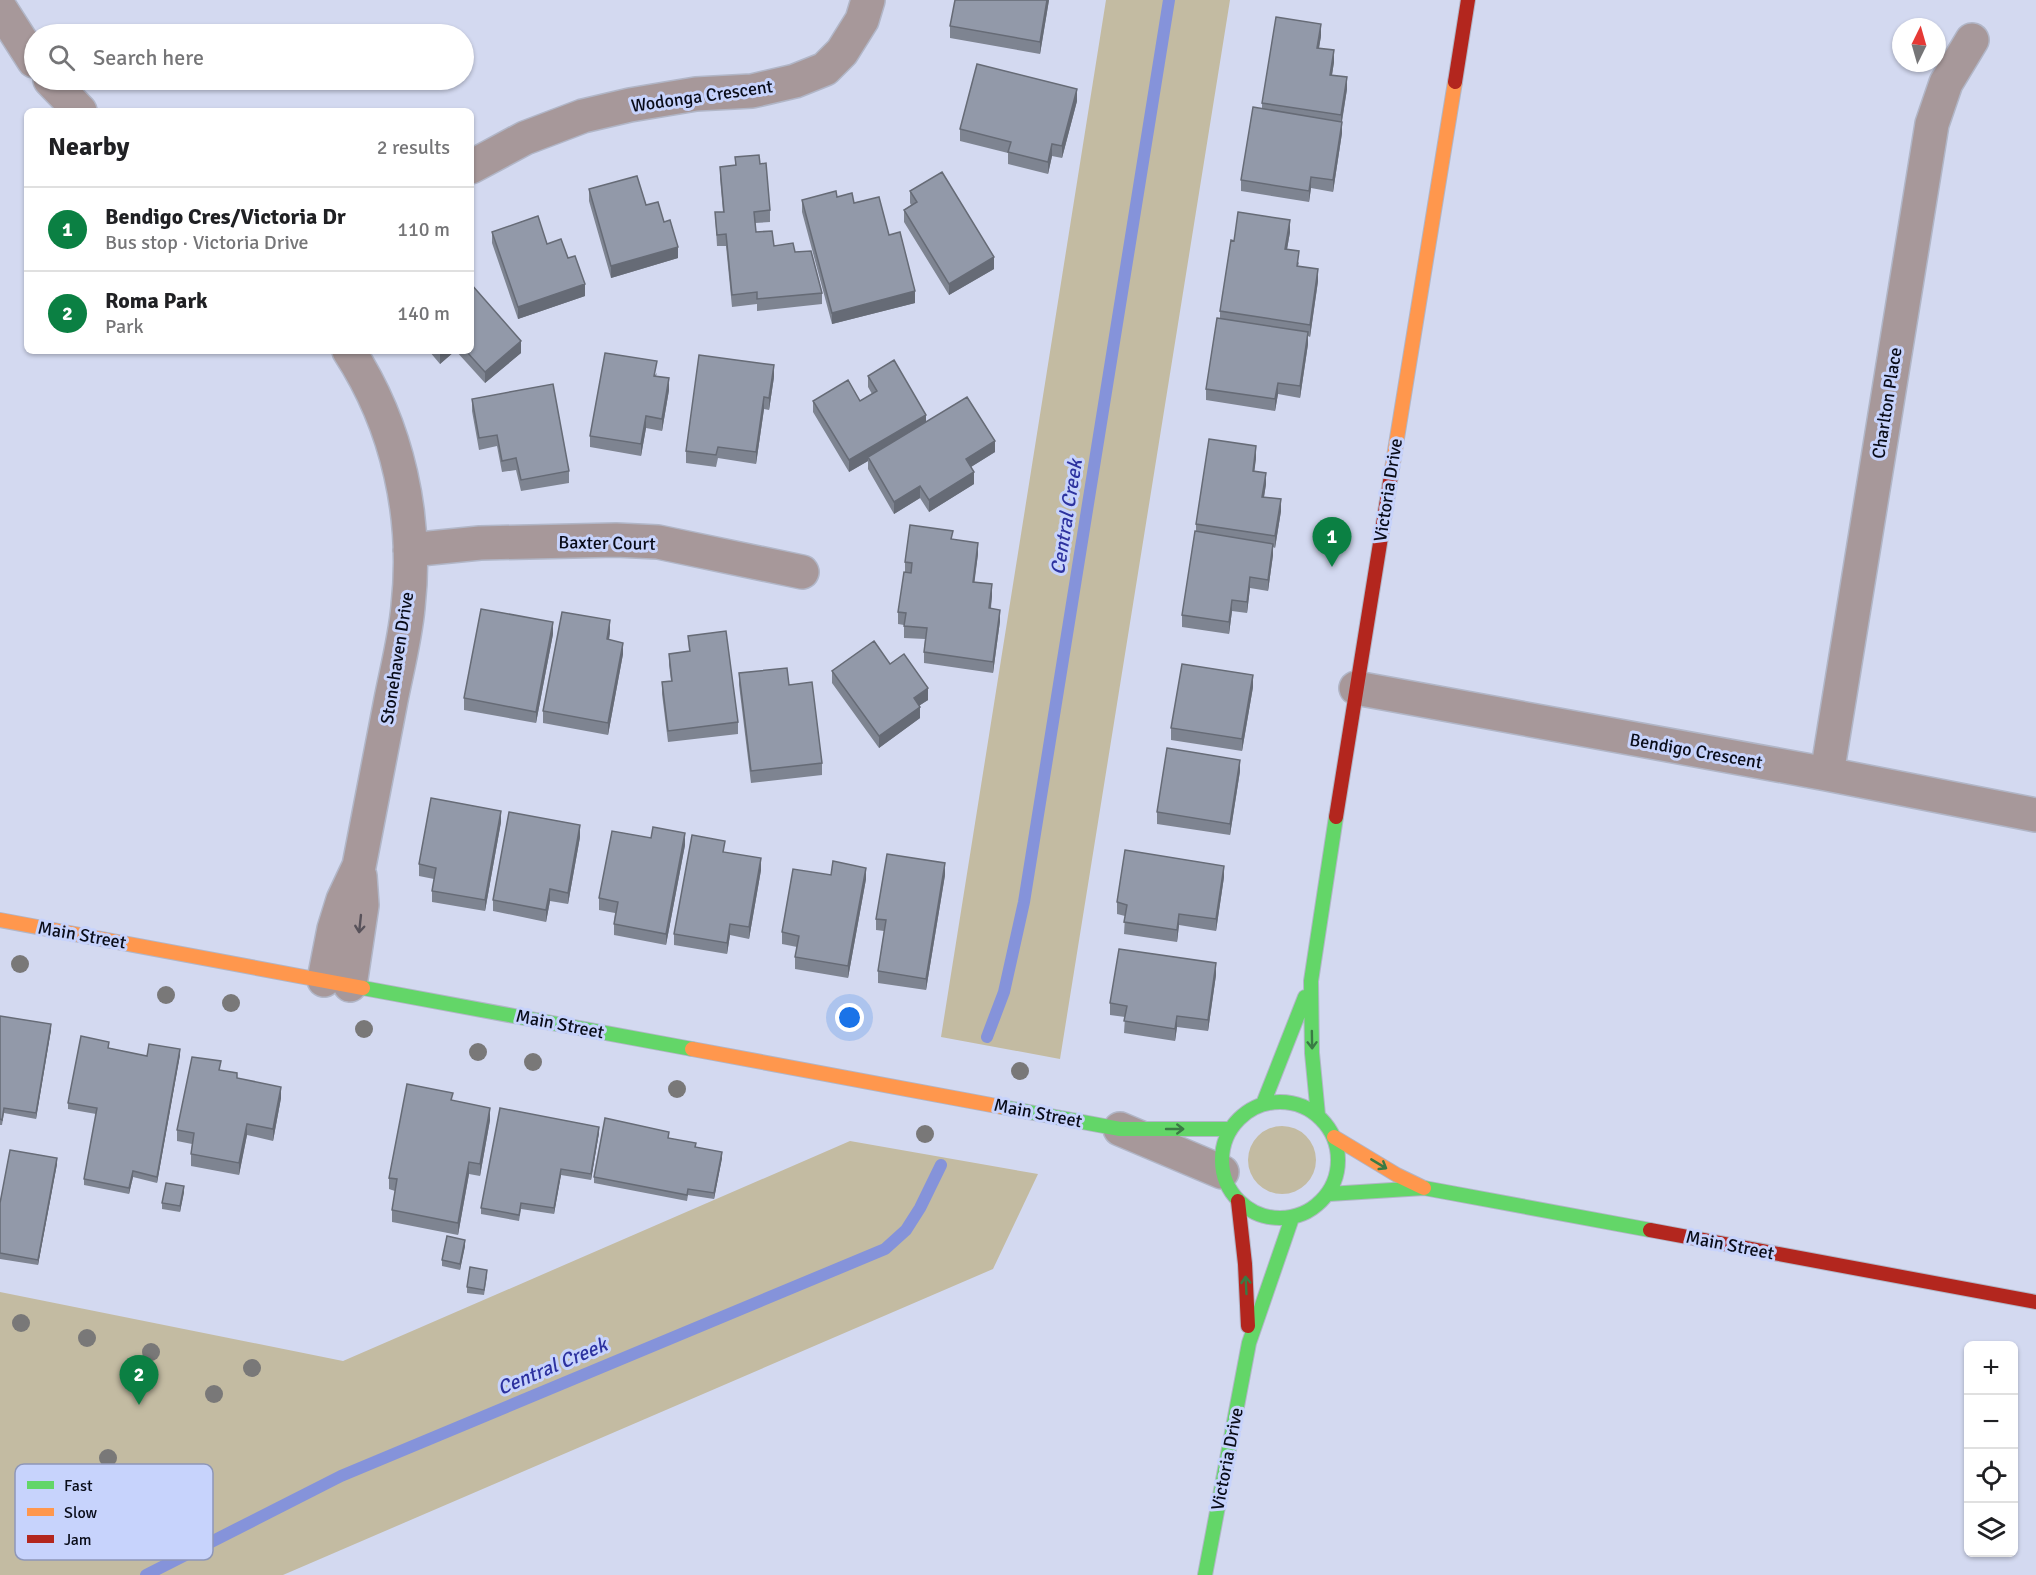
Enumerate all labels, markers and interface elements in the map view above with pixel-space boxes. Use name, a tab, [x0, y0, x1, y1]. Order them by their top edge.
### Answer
north arrow	[1892, 18, 1946, 72]
search box	[24, 24, 474, 90]
icon: search	[45, 41, 78, 74]
text: Search here	[93, 44, 204, 71]
street label: Wodonga Crescent	[630, 75, 774, 117]
text: Nearby	[48, 131, 129, 163]
text: 2 results	[377, 135, 450, 160]
text: Bendigo Cres/Victoria Dr	[105, 203, 346, 230]
text: 1	[62, 217, 73, 242]
text: 110 m	[397, 217, 450, 242]
text: Bus stop · Victoria Drive	[105, 230, 309, 255]
text: Roma Park	[105, 287, 208, 314]
text: 2	[62, 301, 73, 326]
text: 140 m	[397, 301, 450, 326]
text: Park	[105, 314, 143, 339]
street label: Charlton Place	[1867, 346, 1907, 460]
street label: Victoria Drive	[1369, 437, 1407, 543]
water label: Central Creek	[1045, 456, 1088, 577]
pin: 1	[1312, 518, 1352, 567]
street label: Baxter Court	[558, 531, 656, 555]
street label: Stonehaven Drive	[376, 590, 418, 726]
street label: Bendigo Crescent	[1628, 728, 1764, 774]
one-way arrow	[355, 914, 366, 933]
street label: Main Street	[36, 916, 128, 954]
your location	[835, 1003, 864, 1032]
street label: Main Street	[514, 1005, 606, 1043]
one-way arrow	[1306, 1029, 1318, 1049]
street label: Main Street	[992, 1094, 1084, 1132]
one-way arrow	[1165, 1123, 1185, 1135]
one-way arrow	[1370, 1158, 1387, 1170]
street label: Main Street	[1684, 1226, 1776, 1264]
one-way arrow	[1241, 1275, 1252, 1295]
water label: Central Creek	[494, 1331, 613, 1401]
map controls	[1964, 1341, 2018, 1557]
button: +	[1964, 1341, 2018, 1395]
pin: 2	[120, 1356, 158, 1405]
button: −	[1964, 1395, 2018, 1449]
street label: Victoria Drive	[1206, 1406, 1248, 1512]
button: locate	[1964, 1449, 2018, 1503]
legend	[15, 1464, 213, 1560]
text: Fast	[64, 1476, 93, 1496]
text: Slow	[64, 1503, 98, 1523]
button: layers	[1964, 1503, 2018, 1557]
text: Jam	[64, 1530, 92, 1550]

